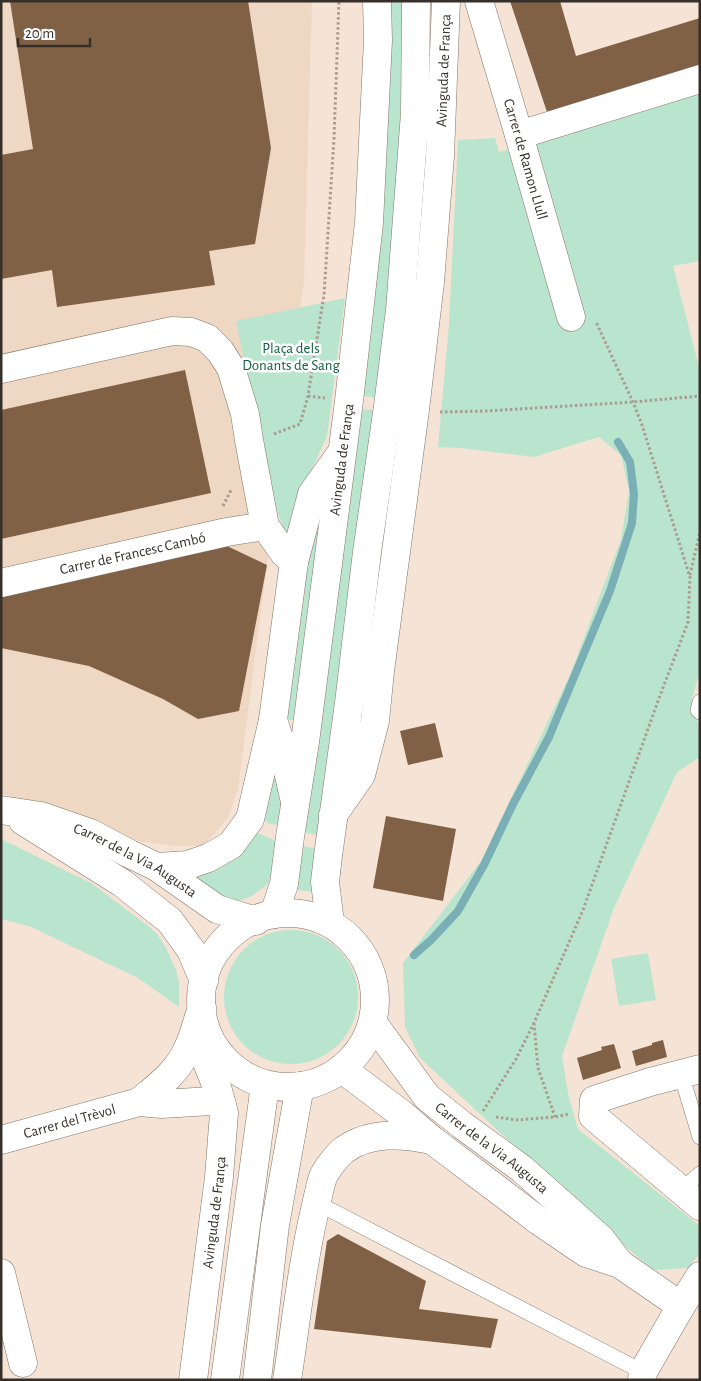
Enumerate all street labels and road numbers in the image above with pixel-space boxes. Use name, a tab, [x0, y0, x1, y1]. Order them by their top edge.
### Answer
street label: Avinguda de França	[434, 14, 453, 127]
street label: Carrer de Ramon Llull	[501, 97, 550, 222]
street label: Avinguda de França	[327, 402, 357, 517]
street label: Carrer de Francesc Cambó	[58, 530, 207, 578]
street label: Carrer de la Via Augusta	[72, 821, 199, 900]
street label: Carrer de la Via Augusta	[432, 1100, 551, 1197]
street label: Carrer del Trèvol	[22, 1102, 117, 1141]
street label: Avinguda de França	[200, 1155, 229, 1270]

